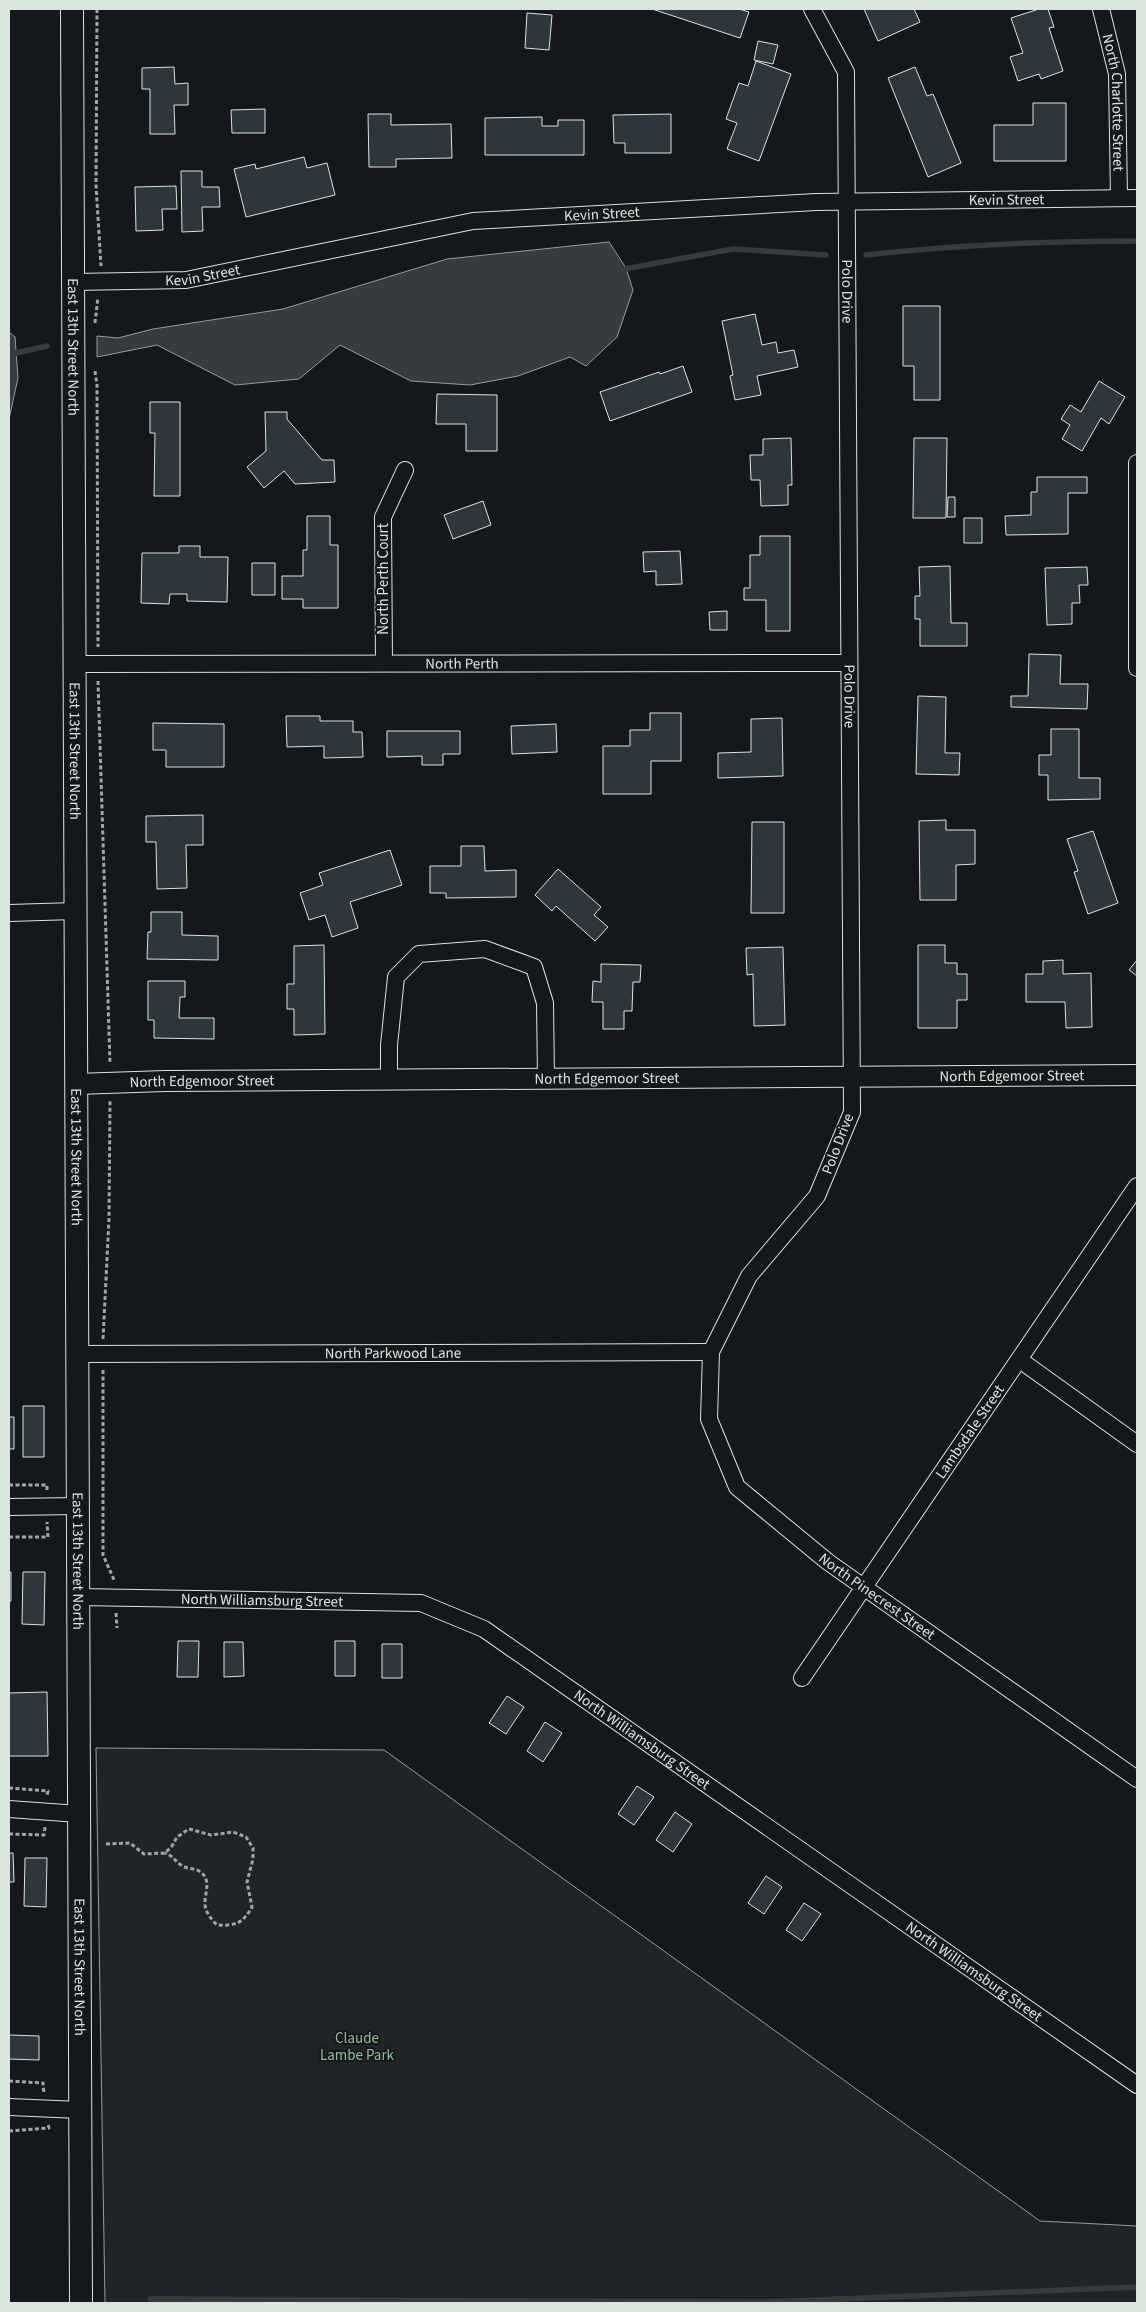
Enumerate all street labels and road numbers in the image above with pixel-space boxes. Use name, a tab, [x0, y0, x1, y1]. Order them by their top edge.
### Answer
street label: North Charlotte Street	[1097, 32, 1129, 171]
street label: Kevin Street	[968, 189, 1044, 211]
street label: Kevin Street	[563, 201, 640, 226]
street label: Kevin Street	[165, 259, 242, 291]
street label: Polo Drive	[837, 259, 858, 323]
street label: East 13th Street North	[63, 278, 84, 416]
street label: North Perth Court	[373, 523, 394, 635]
street label: North Perth	[425, 653, 499, 674]
street label: Polo Drive	[839, 664, 860, 728]
street label: East 13th Street North	[64, 682, 86, 820]
street label: North Edgemoor Street	[939, 1065, 1084, 1087]
street label: North Edgemoor Street	[534, 1067, 679, 1089]
street label: North Edgemoor Street	[129, 1070, 274, 1093]
street label: East 13th Street North	[66, 1088, 87, 1226]
street label: Polo Drive	[817, 1110, 859, 1178]
street label: North Parkwood Lane	[325, 1342, 461, 1364]
street label: Lambsdale Street	[930, 1380, 1009, 1483]
street label: East 13th Street North	[67, 1492, 89, 1630]
street label: North Pinecrest Street	[814, 1548, 940, 1645]
street label: North Williamsburg Street	[181, 1588, 343, 1612]
street label: North Williamsburg Street	[570, 1684, 715, 1794]
street label: East 13th Street North	[69, 1898, 90, 2036]
street label: North Williamsburg Street	[902, 1916, 1047, 2026]

